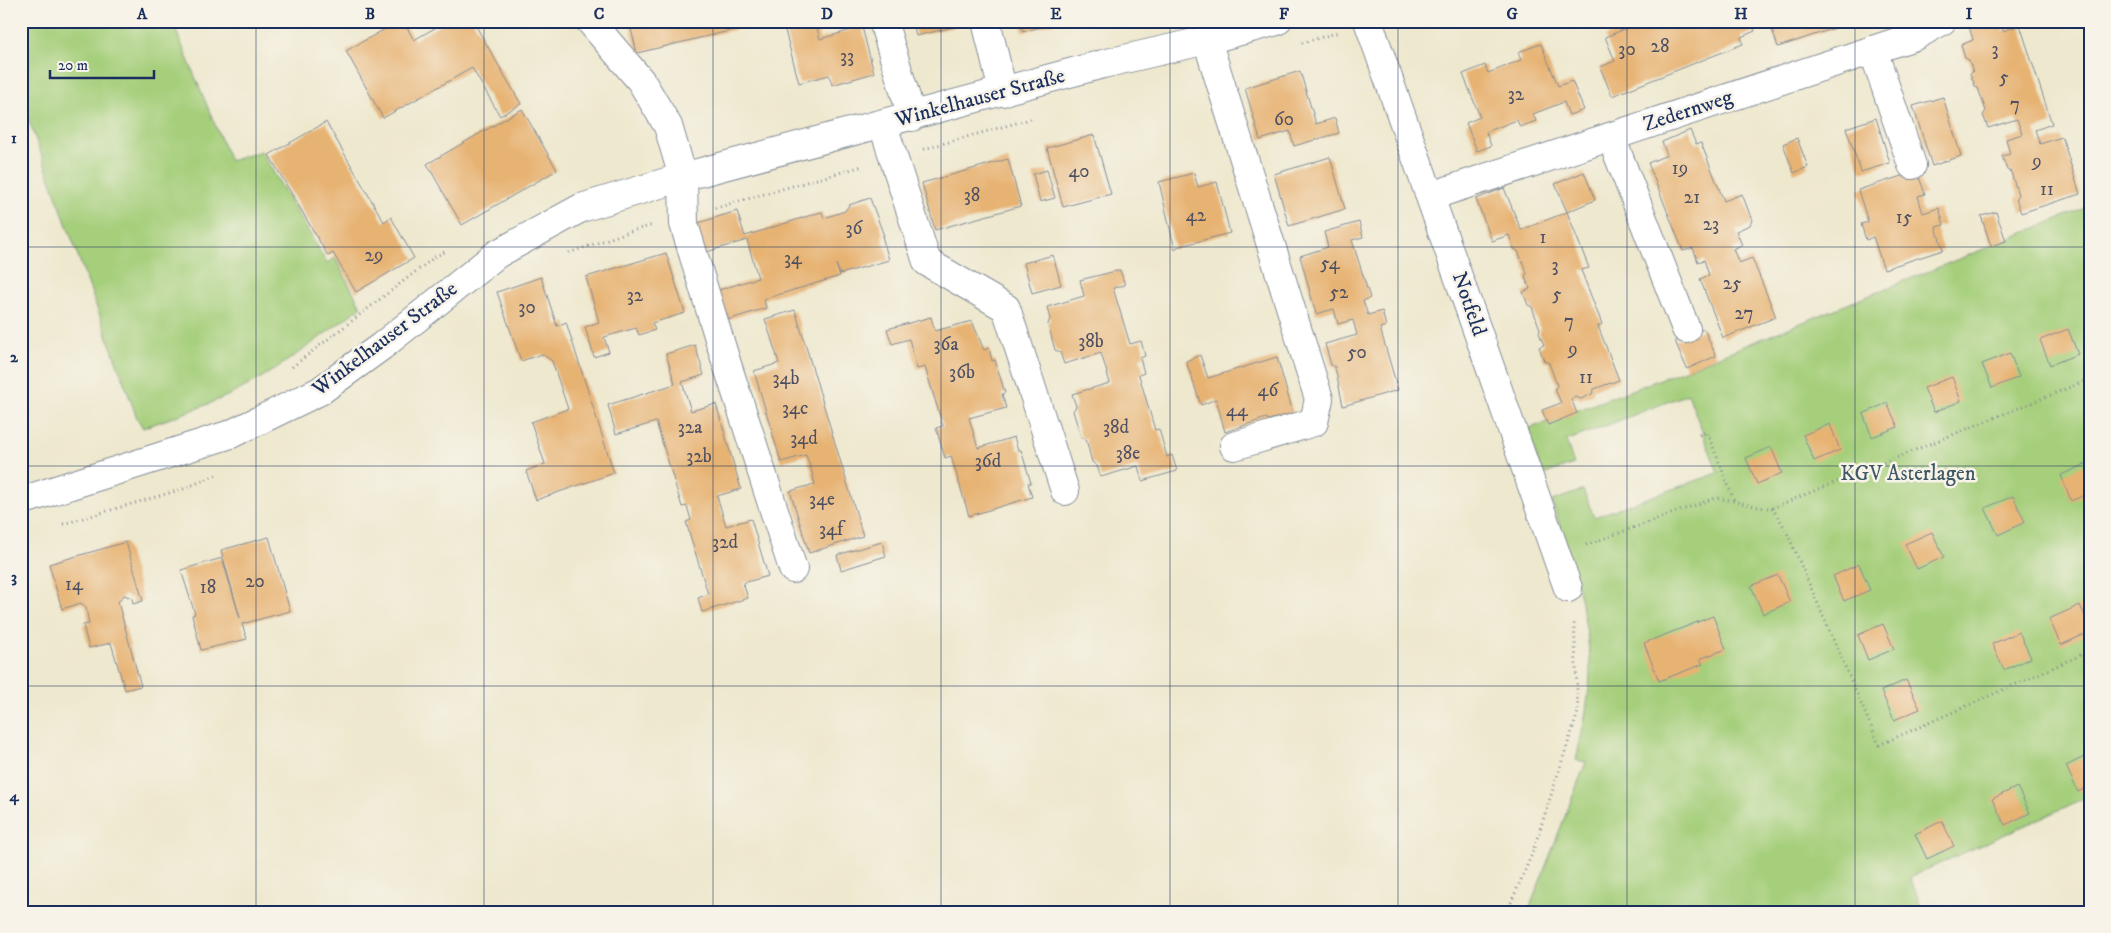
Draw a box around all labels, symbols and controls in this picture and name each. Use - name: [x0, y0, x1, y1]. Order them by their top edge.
- text: A: [136, 4, 148, 24]
- text: B: [365, 4, 375, 24]
- text: C: [594, 4, 604, 24]
- text: D: [821, 4, 833, 24]
- text: E: [1050, 4, 1062, 24]
- text: F: [1279, 4, 1289, 24]
- text: G: [1506, 4, 1518, 24]
- text: H: [1734, 4, 1748, 24]
- text: I: [1966, 4, 1973, 24]
- house number: 28: [1651, 35, 1669, 58]
- house number: 30: [1618, 38, 1636, 61]
- house number: 3: [1991, 38, 1999, 61]
- house number: 33: [840, 45, 854, 68]
- scale bar: [50, 48, 154, 80]
- text: 20 m: [58, 56, 88, 75]
- street label: Winkelhauser Straße: [891, 63, 1068, 133]
- house number: 5: [1999, 66, 2009, 89]
- house number: 32: [1508, 83, 1525, 106]
- street label: Zedernweg: [1640, 84, 1737, 138]
- house number: 7: [2010, 93, 2020, 116]
- house number: 60: [1274, 108, 1294, 131]
- text: 1: [11, 128, 17, 148]
- house number: 9: [2031, 150, 2042, 173]
- house number: 19: [1672, 157, 1688, 180]
- house number: 40: [1068, 160, 1090, 183]
- house number: 11: [2040, 178, 2054, 201]
- house number: 38: [964, 184, 980, 207]
- house number: 21: [1684, 186, 1700, 209]
- house number: 42: [1186, 204, 1207, 227]
- house number: 15: [1896, 206, 1913, 229]
- house number: 23: [1703, 213, 1719, 236]
- house number: 36: [846, 217, 864, 240]
- house number: 1: [1540, 226, 1547, 249]
- house number: 29: [365, 244, 383, 267]
- house number: 34: [784, 247, 803, 270]
- house number: 54: [1320, 252, 1341, 275]
- house number: 3: [1551, 254, 1559, 277]
- street label: Notfeld: [1446, 269, 1492, 340]
- house number: 25: [1723, 272, 1742, 295]
- street label: Winkelhauser Straße: [307, 276, 463, 403]
- house number: 52: [1330, 281, 1349, 304]
- house number: 5: [1552, 283, 1562, 306]
- house number: 32: [627, 284, 644, 307]
- house number: 30: [518, 296, 536, 319]
- house number: 27: [1735, 302, 1753, 325]
- house number: 7: [1564, 310, 1574, 333]
- house number: 38b: [1078, 330, 1104, 353]
- house number: 36a: [933, 333, 959, 356]
- house number: 9: [1567, 338, 1578, 361]
- house number: 50: [1347, 341, 1367, 364]
- text: 2: [10, 347, 19, 367]
- house number: 36b: [949, 361, 975, 384]
- house number: 11: [1579, 366, 1593, 389]
- house number: 34b: [773, 367, 800, 390]
- house number: 46: [1258, 379, 1280, 402]
- house number: 34c: [782, 397, 808, 420]
- house number: 44: [1226, 399, 1249, 422]
- house number: 32a: [678, 416, 702, 439]
- house number: 38d: [1103, 416, 1130, 439]
- house number: 34d: [790, 427, 818, 450]
- house number: 38e: [1116, 442, 1140, 465]
- house number: 32b: [686, 445, 712, 468]
- house number: 36d: [975, 450, 1002, 473]
- park label: KGV Asterlagen: [1840, 461, 1976, 487]
- house number: 34e: [809, 488, 835, 511]
- house number: 34f: [819, 518, 846, 541]
- house number: 32d: [712, 531, 738, 554]
- text: 3: [11, 567, 17, 587]
- house number: 20: [245, 570, 265, 593]
- house number: 14: [65, 573, 84, 596]
- house number: 18: [200, 576, 216, 599]
- text: 4: [8, 786, 19, 806]

